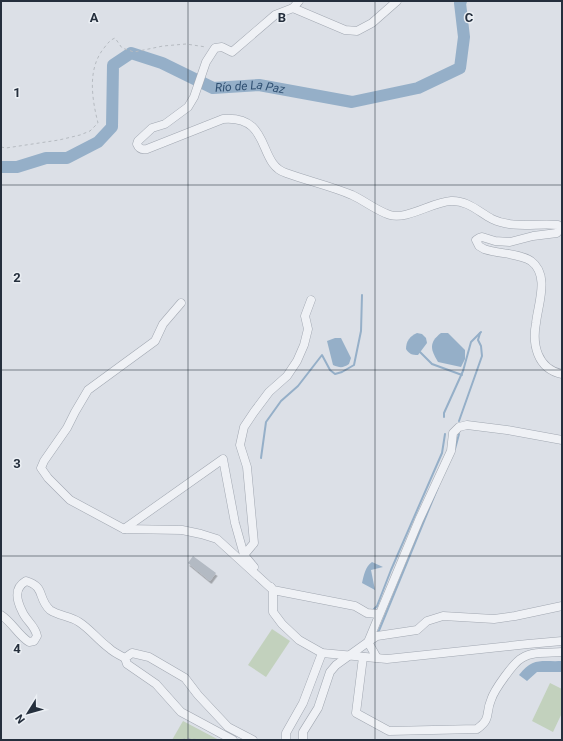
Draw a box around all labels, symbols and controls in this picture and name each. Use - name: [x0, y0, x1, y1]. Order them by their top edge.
- text: A: [90, 10, 99, 25]
- text: B: [278, 10, 286, 25]
- text: C: [465, 10, 474, 25]
- water label: Río de La Paz: [215, 78, 286, 97]
- text: 1: [13, 85, 21, 100]
- text: 2: [13, 270, 21, 285]
- text: 3: [13, 456, 21, 471]
- text: 4: [13, 641, 21, 656]
- north arrow: [8, 693, 48, 733]
- text: N: [13, 712, 28, 726]

